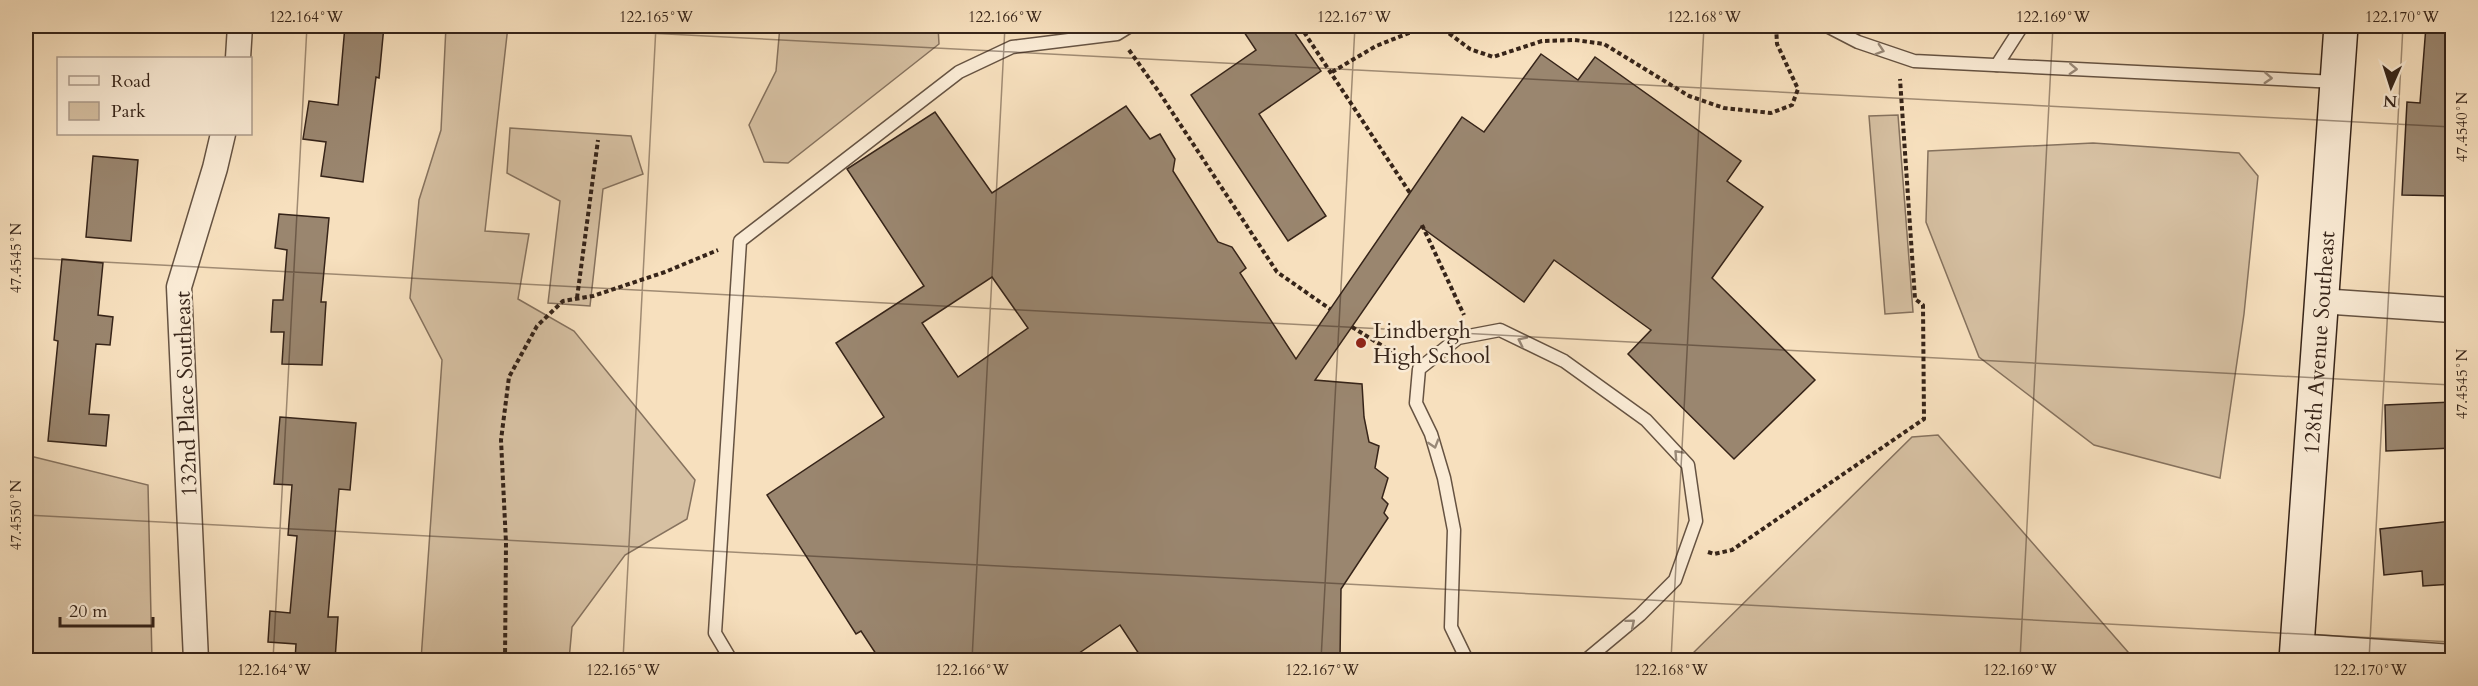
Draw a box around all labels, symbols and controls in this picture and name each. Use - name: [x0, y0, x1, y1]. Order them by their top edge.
- text: 122.164°W: [269, 7, 344, 27]
- text: 122.165°W: [619, 7, 694, 27]
- text: 122.166°W: [968, 7, 1043, 27]
- text: 122.167°W: [1317, 7, 1392, 27]
- text: 122.168°W: [1667, 7, 1742, 27]
- text: 122.169°W: [2016, 7, 2091, 27]
- text: 122.170°W: [2365, 7, 2440, 27]
- one-way arrow: [1874, 42, 1885, 55]
- legend: [57, 57, 252, 135]
- north arrow: [2361, 57, 2421, 117]
- one-way arrow: [2068, 62, 2077, 75]
- text: Road: [111, 69, 151, 94]
- one-way arrow: [2263, 72, 2272, 85]
- text: N: [2383, 90, 2398, 112]
- text: 47.4540°N: [2452, 92, 2472, 162]
- text: Park: [111, 99, 146, 124]
- text: 47.4545°N: [6, 223, 26, 293]
- street label: 128th Avenue Southeast: [2297, 230, 2342, 456]
- street label: 132nd Place Southeast: [167, 291, 205, 497]
- place label: Lindbergh High School: [1373, 316, 1491, 371]
- marker: Lindbergh High School: [1354, 336, 1368, 350]
- one-way arrow: [1517, 336, 1528, 348]
- text: 47.4545°N: [2452, 349, 2472, 419]
- one-way arrow: [1427, 438, 1439, 449]
- one-way arrow: [1674, 451, 1685, 461]
- text: 47.4550°N: [6, 480, 26, 550]
- scale bar: [60, 590, 153, 628]
- text: 20 m: [69, 599, 108, 624]
- one-way arrow: [1624, 619, 1635, 630]
- text: 122.164°W: [237, 660, 312, 680]
- text: 122.165°W: [586, 660, 661, 680]
- text: 122.166°W: [935, 660, 1010, 680]
- text: 122.167°W: [1285, 660, 1360, 680]
- text: 122.168°W: [1634, 660, 1709, 680]
- text: 122.169°W: [1983, 660, 2058, 680]
- text: 122.170°W: [2333, 660, 2408, 680]

